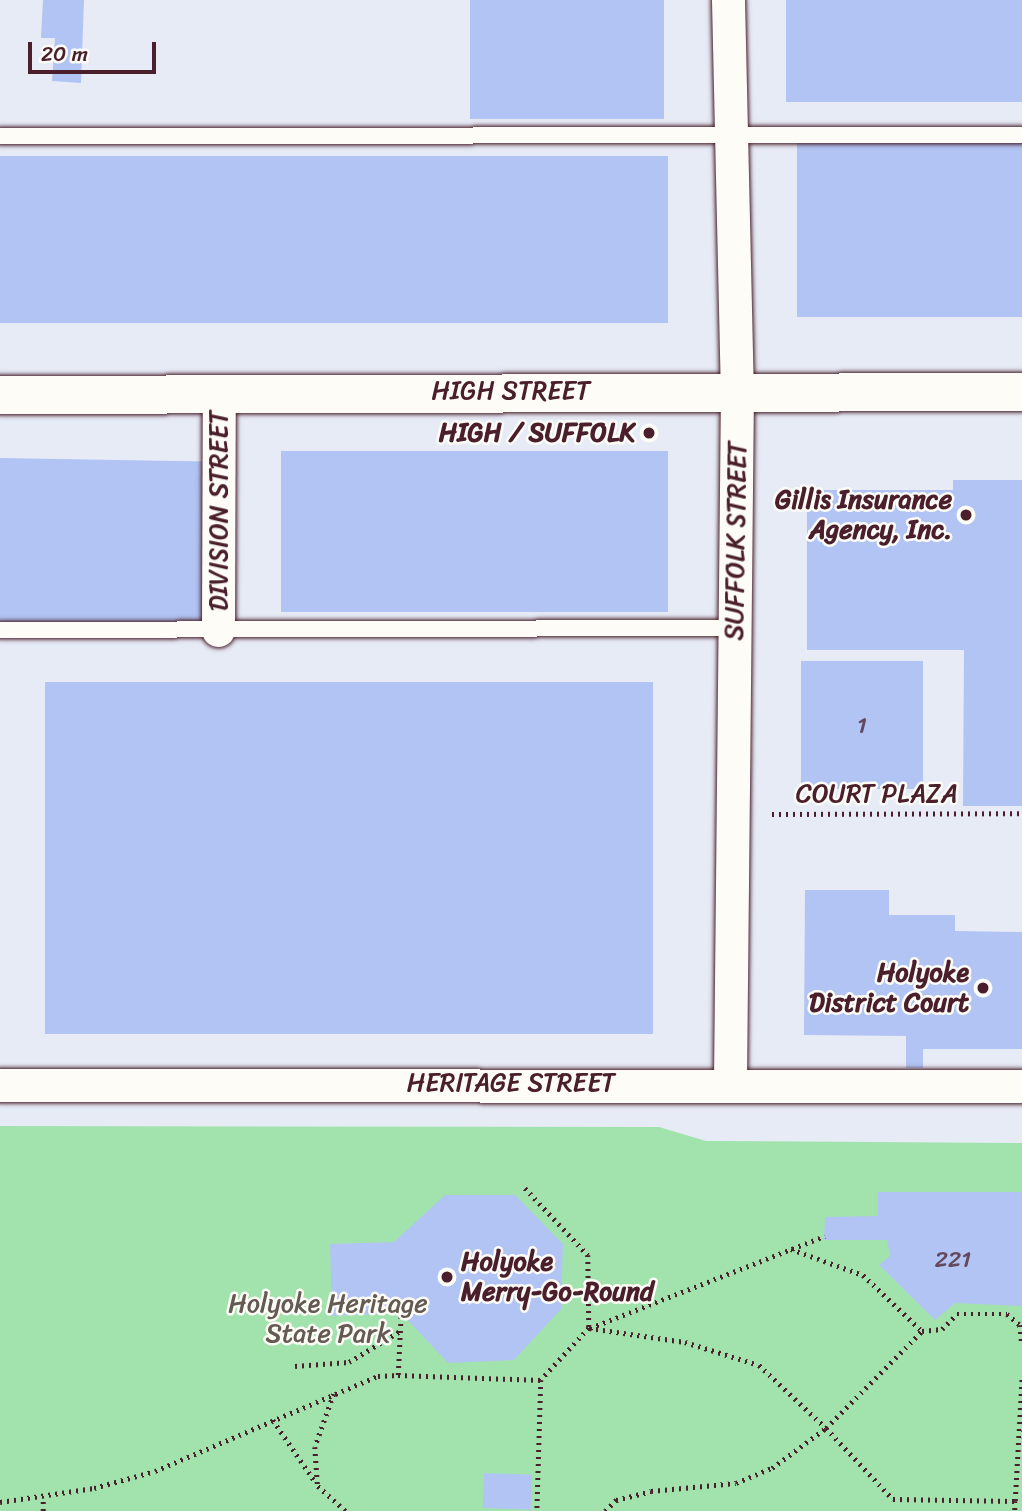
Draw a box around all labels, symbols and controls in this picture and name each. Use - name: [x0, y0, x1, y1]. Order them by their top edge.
- scale bar: [32, 28, 159, 72]
- text: 20 m: [41, 35, 88, 73]
- street label: HIGH STREET: [431, 375, 591, 407]
- street label: DIVISION STREET: [203, 410, 235, 612]
- place label: HIGH / SUFFOLK: [439, 417, 635, 449]
- marker: HIGH / SUFFOLK: [641, 425, 657, 441]
- street label: SUFFOLK STREET: [719, 440, 753, 642]
- place label: Gillis Insurance Agency, Inc.: [776, 484, 952, 546]
- marker: Gillis Insurance Agency, Inc.: [958, 507, 974, 523]
- house number: 1: [857, 712, 867, 740]
- street label: COURT PLAZA: [796, 778, 958, 810]
- place label: Holyoke District Court: [809, 957, 969, 1018]
- marker: Holyoke District Court: [975, 980, 991, 996]
- street label: HERITAGE STREET: [406, 1067, 616, 1099]
- place label: Holyoke Merry-Go-Round: [461, 1246, 654, 1308]
- house number: 221: [935, 1246, 971, 1274]
- marker: Holyoke Merry-Go-Round: [439, 1269, 455, 1285]
- park label: Holyoke Heritage State Park: [228, 1288, 428, 1350]

